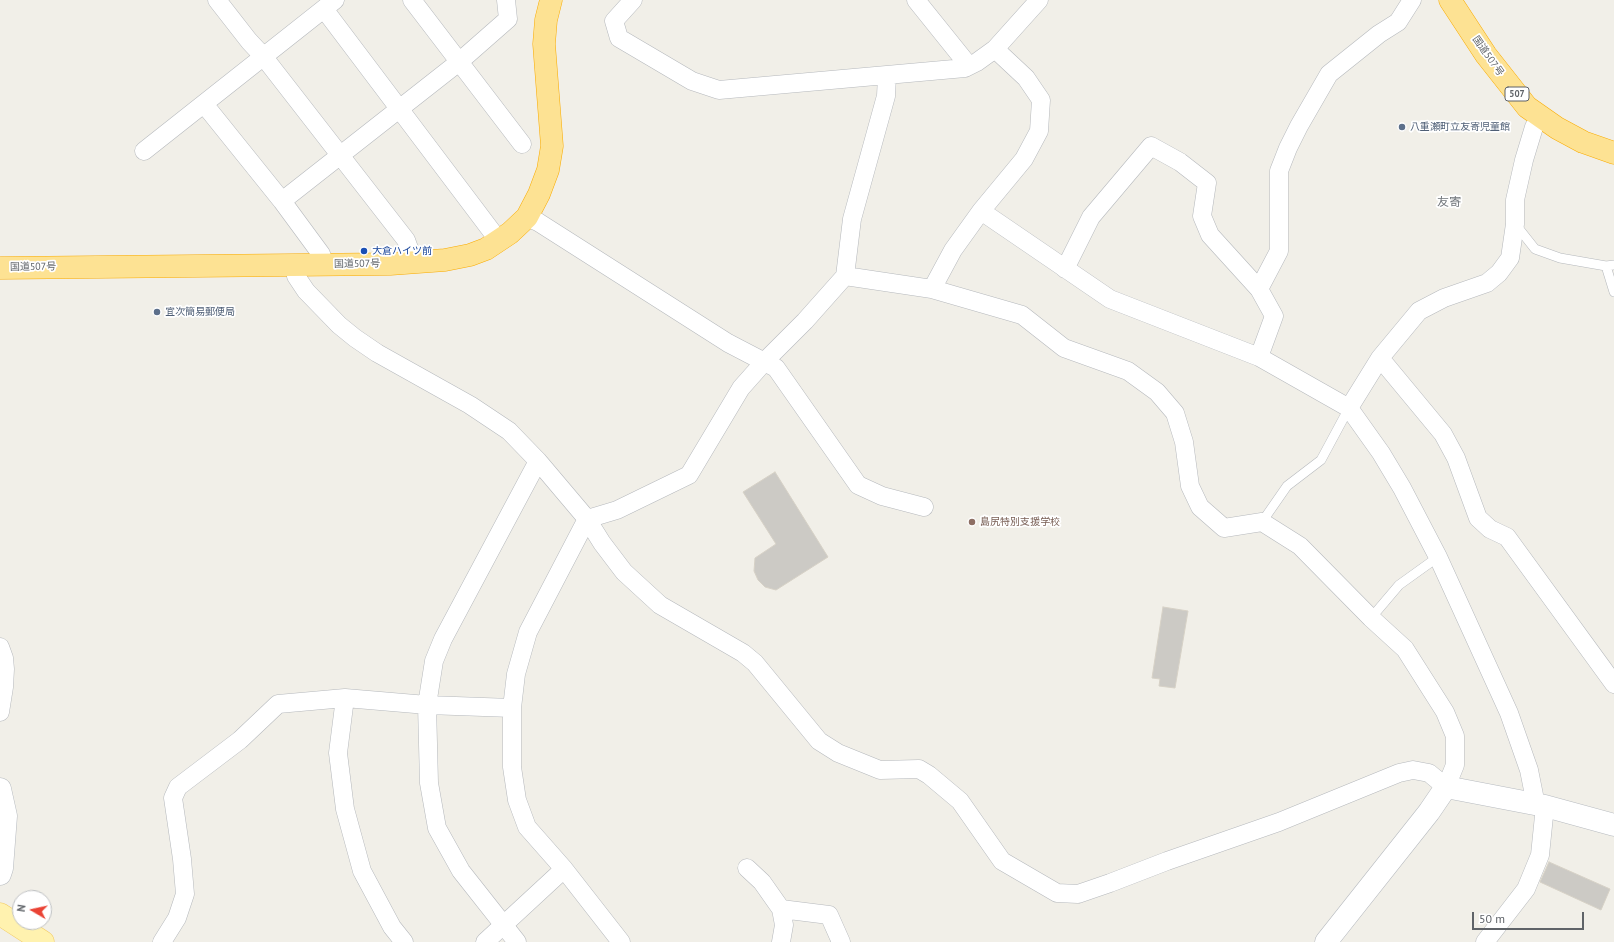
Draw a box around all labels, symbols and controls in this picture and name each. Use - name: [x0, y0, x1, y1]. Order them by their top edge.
- street label: 国道507号: [1470, 34, 1506, 78]
- road number: 507: [1505, 87, 1529, 101]
- place label: 八重瀬町立友寄児童館: [1410, 121, 1510, 133]
- marker: 八重瀬町立友寄児童館: [1397, 122, 1407, 132]
- district label: 友寄: [1437, 196, 1461, 210]
- place label: 大倉ハイツ前: [372, 245, 432, 257]
- marker: 大倉ハイツ前: [359, 246, 369, 256]
- street label: 国道507号: [334, 258, 380, 270]
- street label: 国道507号: [10, 261, 56, 273]
- place label: 宜次簡易郵便局: [165, 306, 235, 318]
- marker: 宜次簡易郵便局: [152, 307, 162, 317]
- place label: 島尻特別支援学校: [980, 516, 1060, 528]
- marker: 島尻特別支援学校: [967, 517, 977, 527]
- north arrow: [12, 890, 52, 930]
- text: N: [14, 904, 29, 913]
- scale bar: [1474, 904, 1586, 930]
- text: 50 m: [1479, 911, 1505, 926]

